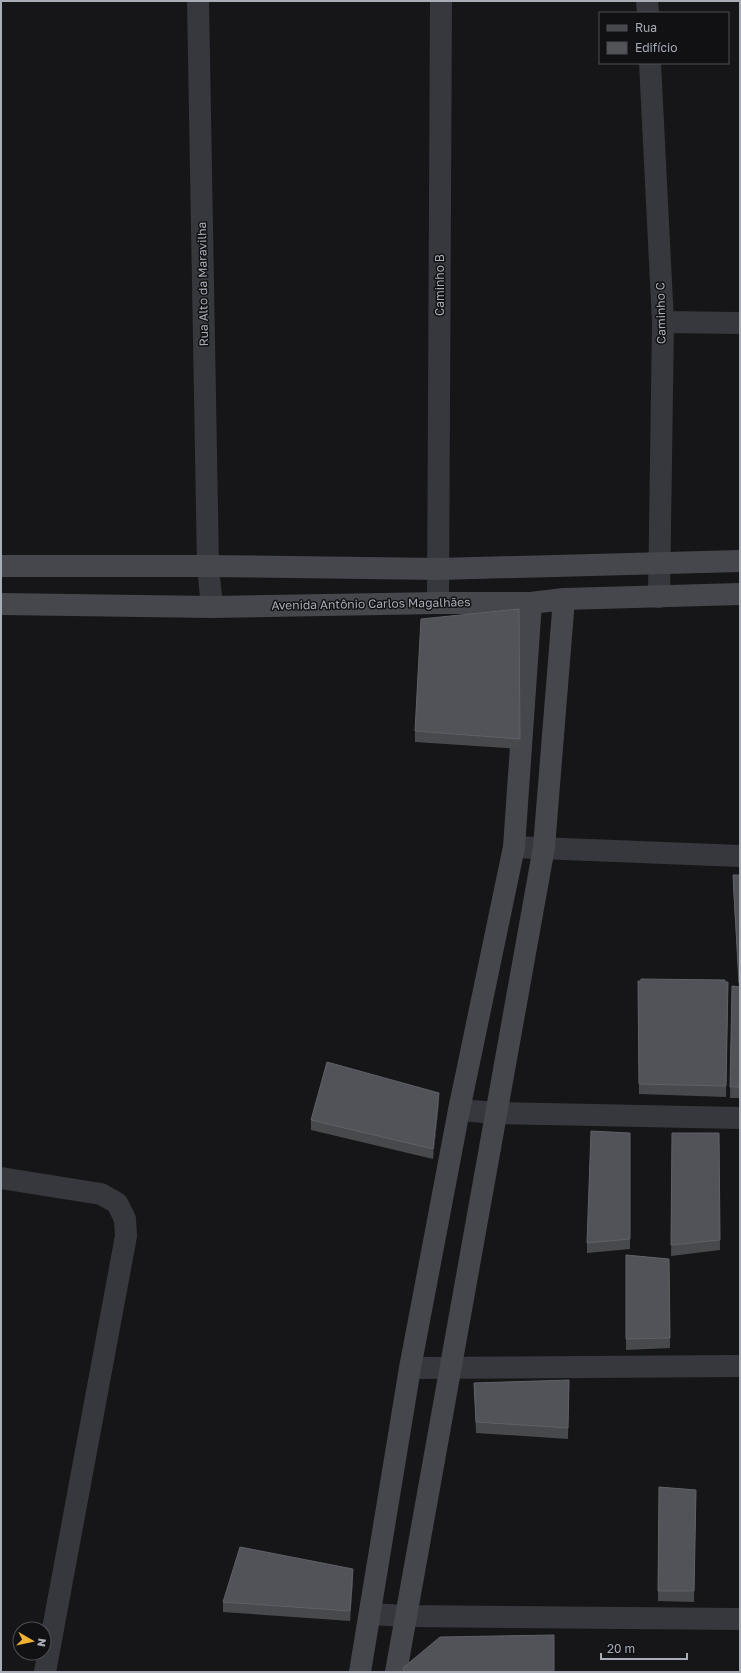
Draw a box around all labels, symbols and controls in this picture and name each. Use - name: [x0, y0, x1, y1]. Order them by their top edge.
- legend: [599, 12, 729, 64]
- text: Rua: [635, 20, 657, 35]
- text: Edifício: [635, 40, 677, 55]
- street label: Rua Alto da Maravilha: [194, 222, 211, 346]
- street label: Caminho B: [432, 254, 447, 316]
- street label: Caminho C: [652, 282, 669, 344]
- street label: Avenida Antônio Carlos Magalhães: [271, 594, 471, 613]
- north arrow: [12, 1621, 52, 1661]
- scale bar: [601, 1635, 687, 1661]
- text: N: [35, 1637, 49, 1648]
- text: 20 m: [607, 1641, 635, 1656]

